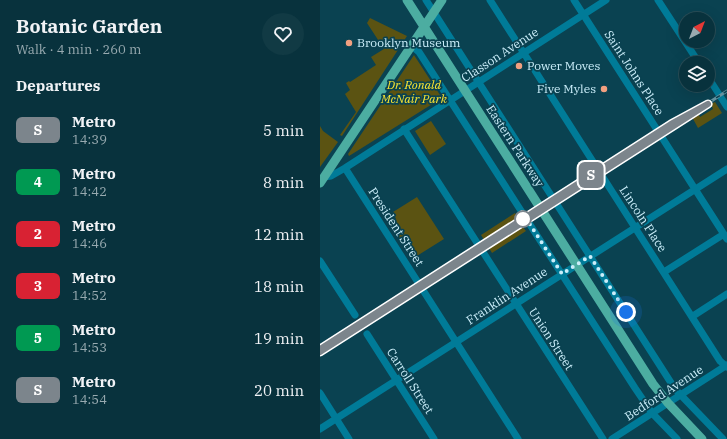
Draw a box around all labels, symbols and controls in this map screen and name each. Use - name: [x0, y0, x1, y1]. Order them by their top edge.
- north arrow: [679, 12, 715, 48]
- map controls: [679, 12, 715, 92]
- button: heart: [262, 13, 304, 55]
- text: Botanic Garden: [16, 14, 162, 38]
- street label: Classon Avenue: [458, 24, 541, 85]
- street label: Saint Johns Place: [601, 27, 667, 118]
- place label: Brooklyn Museum: [357, 35, 461, 50]
- marker: Brooklyn Museum: [344, 38, 354, 48]
- text: Walk · 4 min · 260 m: [16, 41, 141, 58]
- button: layers: [679, 56, 715, 92]
- place label: Power Moves: [527, 58, 601, 73]
- marker: Power Moves: [514, 61, 524, 71]
- text: Departures: [16, 76, 100, 95]
- park label: Dr. Ronald McNair Park: [380, 77, 448, 106]
- place label: Five Myles: [537, 81, 596, 96]
- marker: Five Myles: [599, 84, 609, 94]
- street label: Eastern Parkway: [483, 102, 548, 190]
- text: Metro: [72, 112, 116, 131]
- text: S: [34, 121, 42, 139]
- text: 5 min: [263, 121, 304, 140]
- text: 14:39: [72, 131, 107, 148]
- line badge: S: [578, 162, 604, 188]
- text: Metro: [72, 164, 116, 183]
- text: S: [587, 166, 595, 184]
- text: 4: [34, 173, 42, 191]
- text: 8 min: [263, 173, 304, 192]
- text: 14:42: [72, 183, 107, 200]
- street label: Lincoln Place: [617, 183, 670, 255]
- street label: President Street: [365, 185, 427, 269]
- unlabelled marker: [514, 210, 532, 228]
- text: Metro: [72, 216, 116, 235]
- text: 2: [34, 225, 42, 243]
- text: 12 min: [254, 225, 304, 244]
- text: 14:46: [72, 235, 107, 252]
- street label: Franklin Avenue: [463, 264, 550, 327]
- text: Metro: [72, 268, 116, 287]
- text: 3: [34, 277, 42, 295]
- text: 18 min: [254, 277, 304, 296]
- text: 14:52: [72, 287, 107, 304]
- your location: [616, 302, 636, 322]
- street label: Union Street: [526, 305, 577, 373]
- text: Metro: [72, 320, 116, 339]
- text: 5: [34, 329, 42, 347]
- text: 19 min: [254, 329, 304, 348]
- text: 14:53: [72, 339, 107, 356]
- street label: Carroll Street: [384, 345, 437, 416]
- street label: Bedford Avenue: [622, 362, 706, 423]
- text: Metro: [72, 372, 116, 391]
- text: S: [34, 381, 42, 399]
- text: 20 min: [254, 381, 304, 400]
- text: 14:54: [72, 391, 107, 408]

